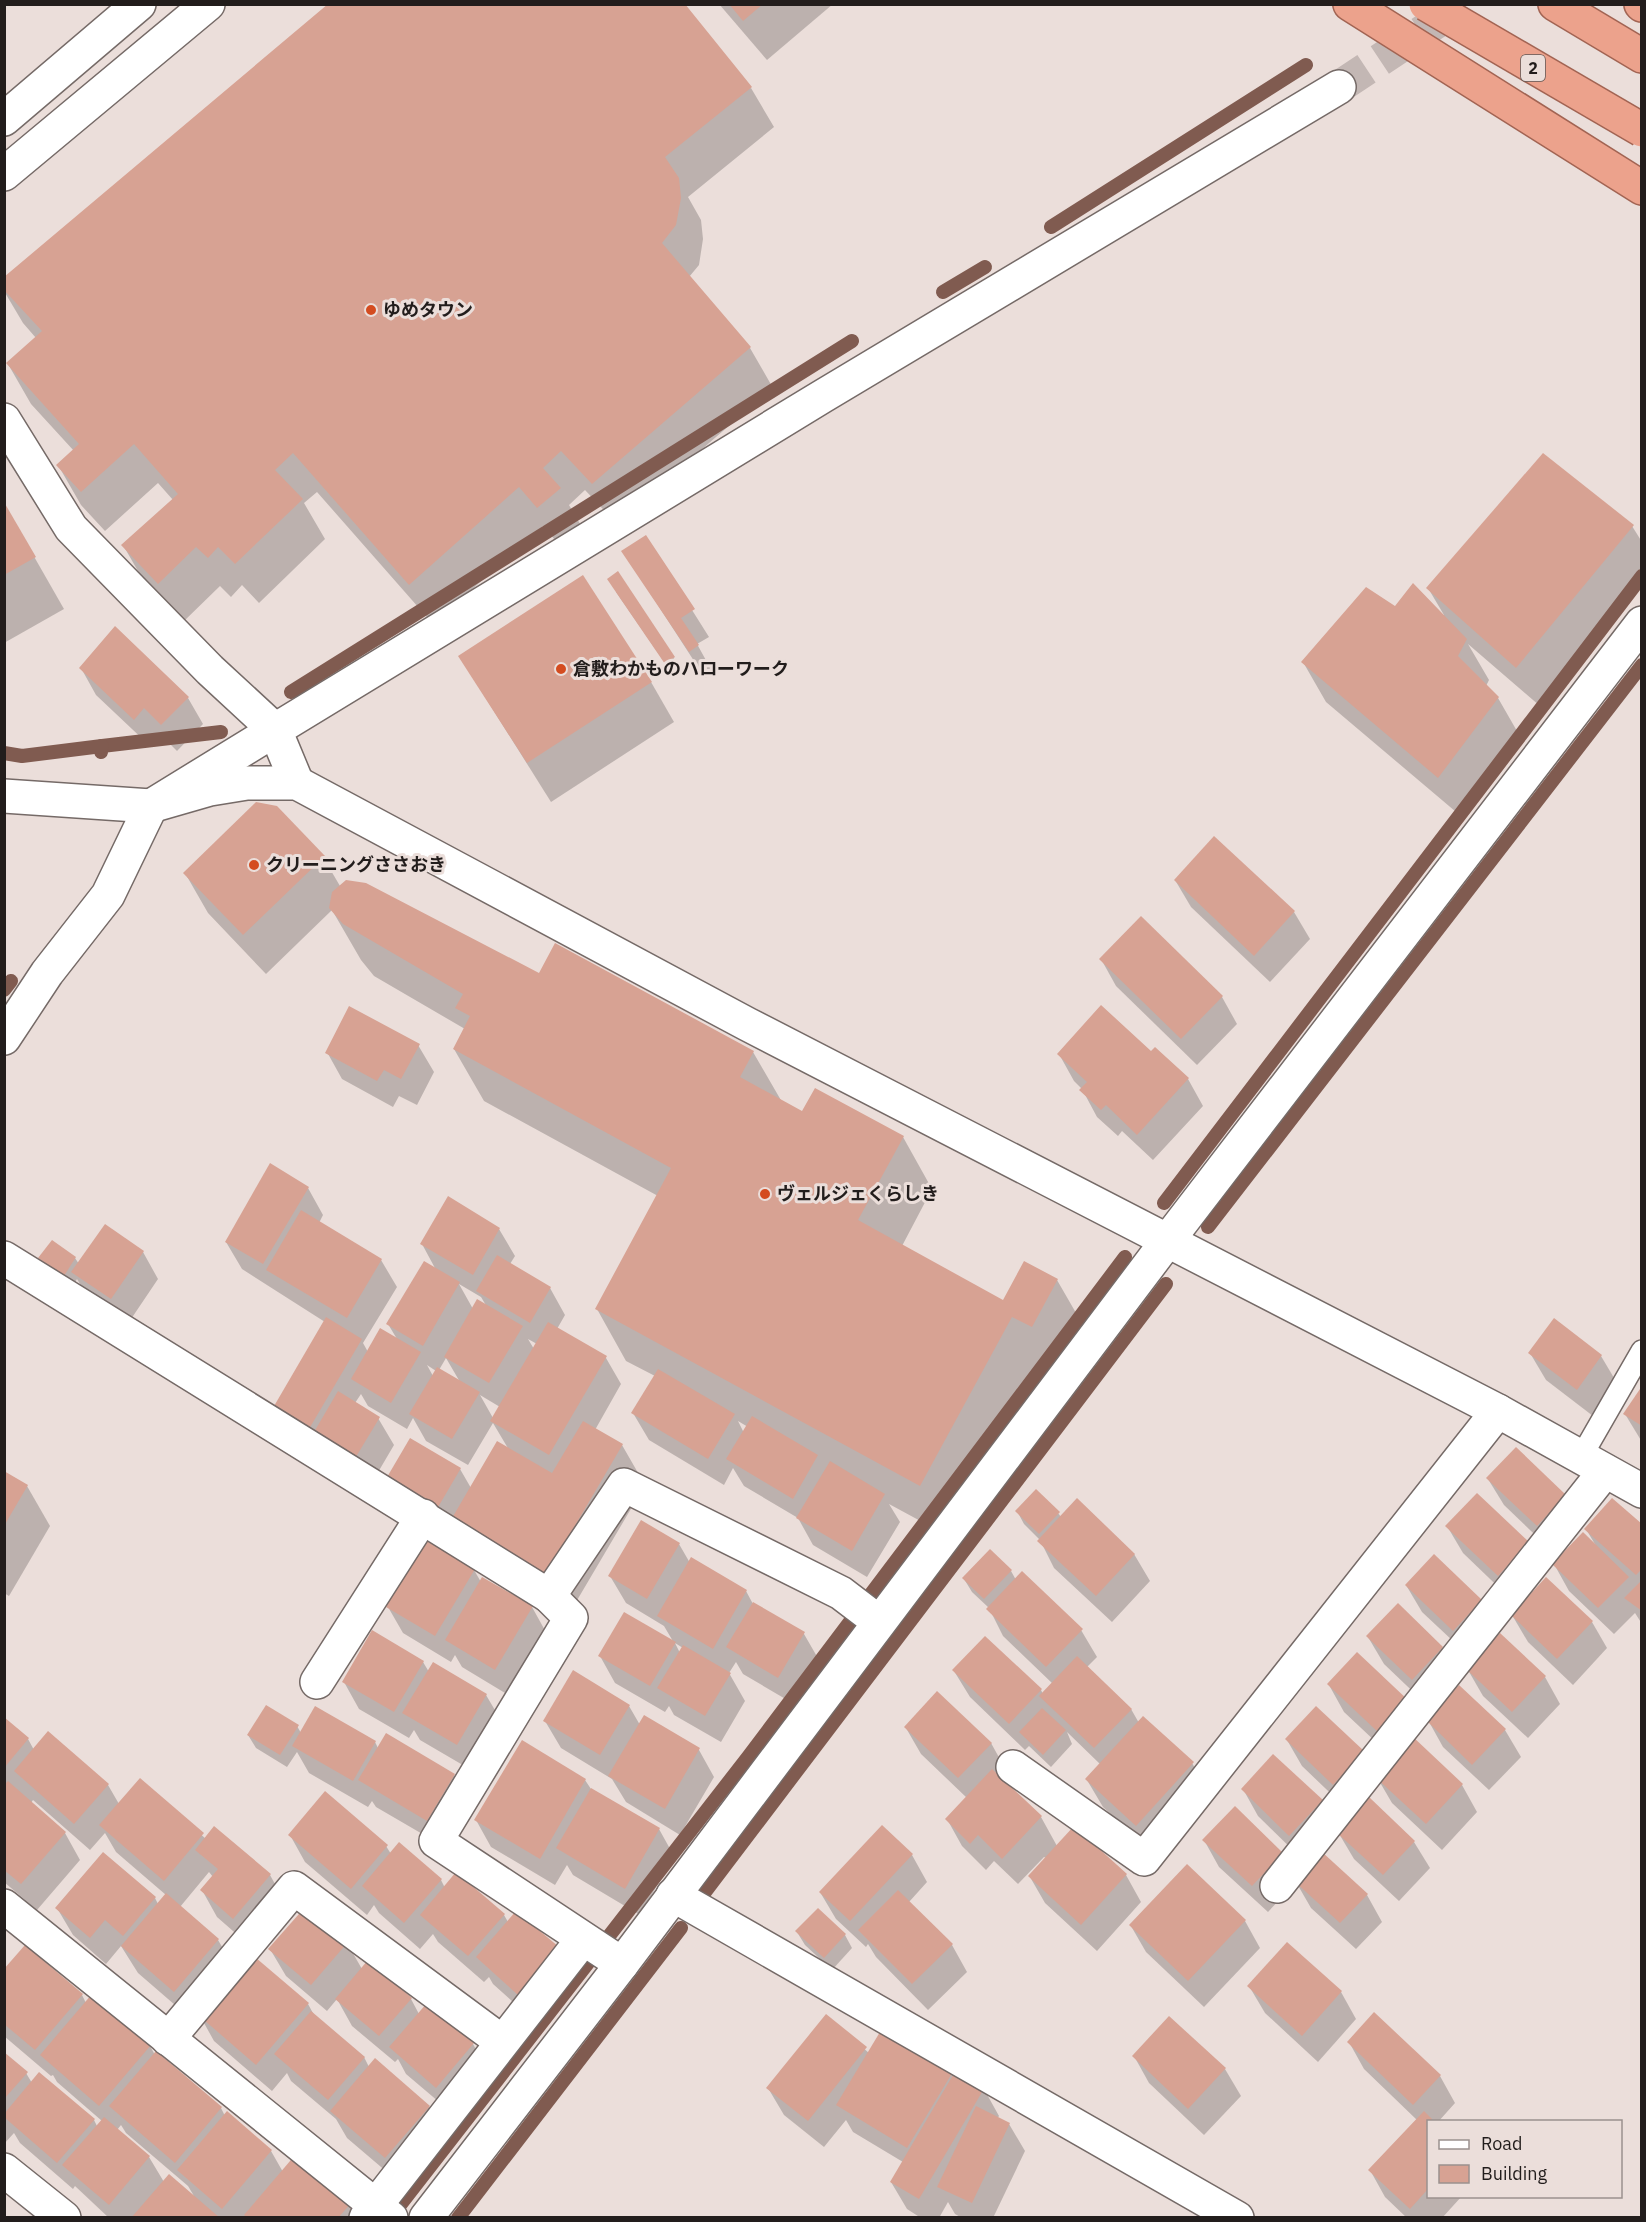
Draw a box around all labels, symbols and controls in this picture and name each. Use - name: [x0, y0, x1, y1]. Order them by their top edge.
- road number: 2: [1521, 55, 1545, 81]
- place label: ゆめタウン: [383, 298, 473, 321]
- marker: ゆめタウン: [364, 303, 378, 317]
- place label: 倉敷わかものハローワーク: [573, 657, 789, 680]
- marker: 倉敷わかものハローワーク: [554, 662, 568, 676]
- place label: クリーニングささおき: [266, 853, 446, 876]
- marker: クリーニングささおき: [247, 858, 261, 872]
- place label: ヴェルジェくらしき: [777, 1182, 939, 1205]
- marker: ヴェルジェくらしき: [758, 1187, 772, 1201]
- legend: [1427, 2120, 1622, 2198]
- text: Road: [1481, 2132, 1522, 2155]
- text: Building: [1481, 2162, 1548, 2185]

